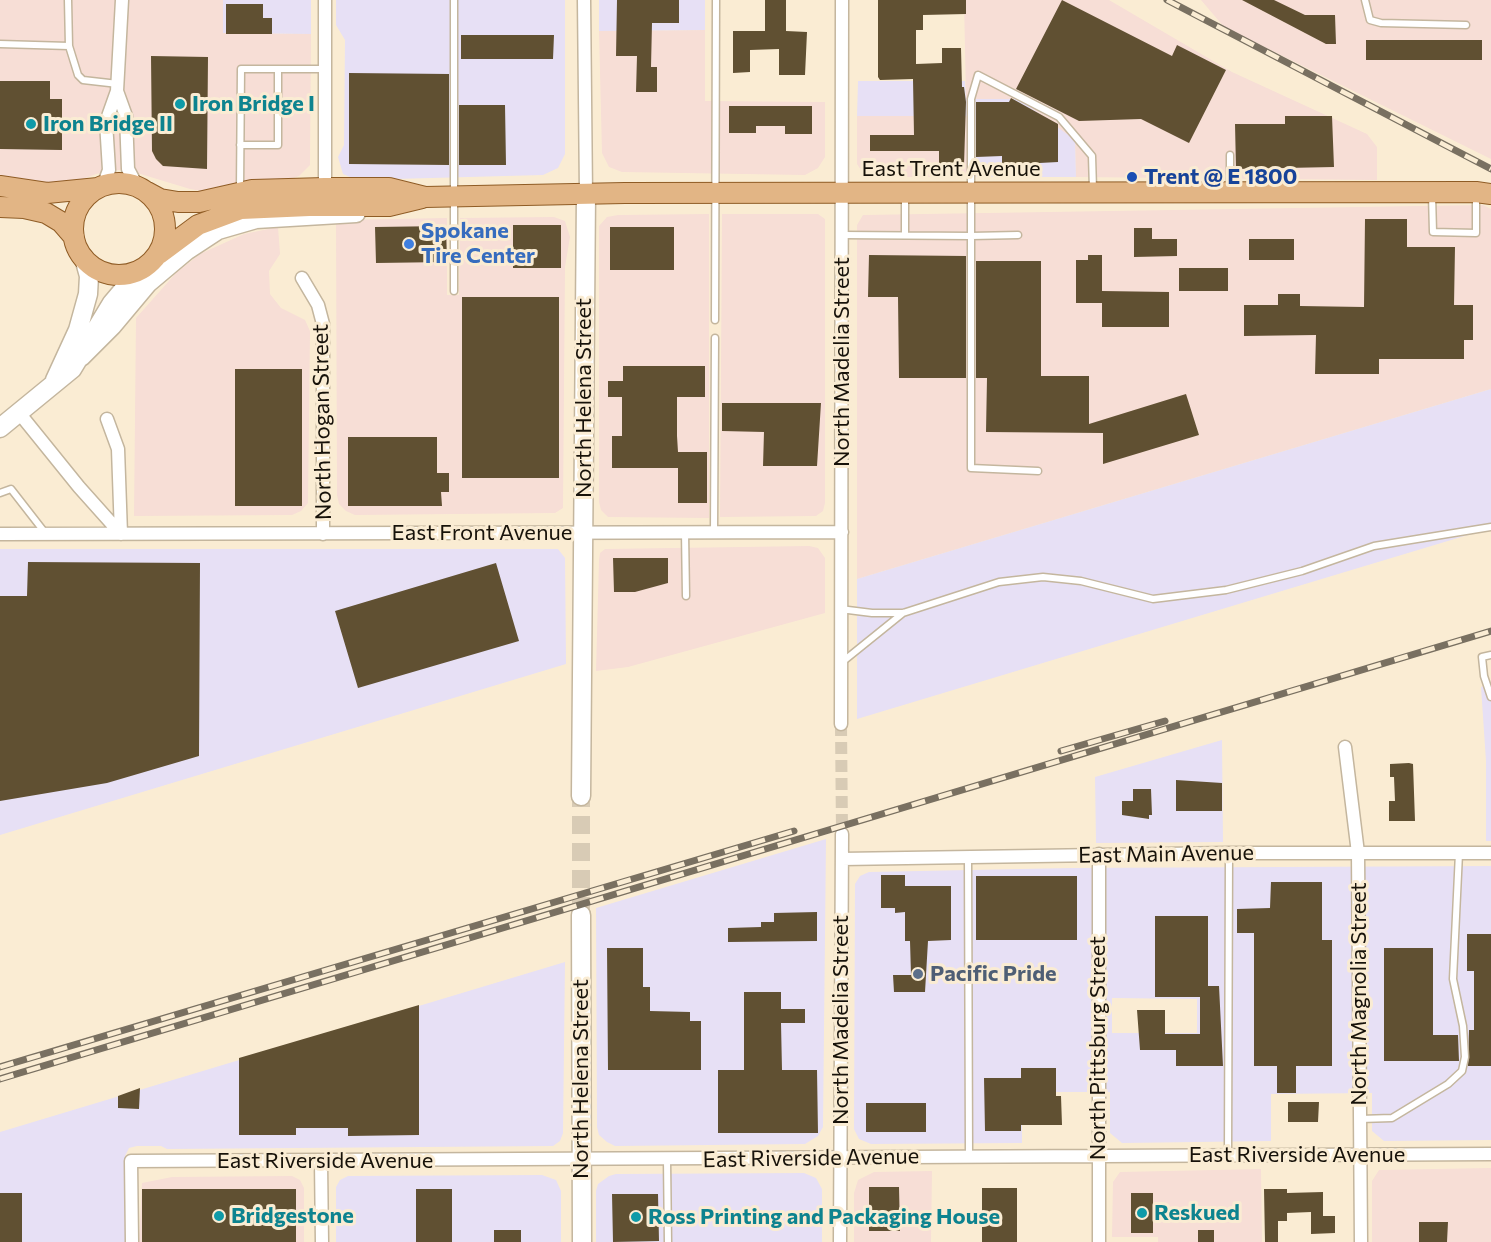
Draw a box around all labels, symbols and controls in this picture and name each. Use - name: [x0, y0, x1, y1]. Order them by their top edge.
- place label: Iron Bridge I: [192, 91, 315, 117]
- marker: Iron Bridge I: [173, 97, 187, 111]
- place label: Iron Bridge II: [43, 111, 173, 137]
- marker: Iron Bridge II: [24, 117, 38, 131]
- street label: East Trent Avenue: [861, 156, 1041, 182]
- place label: Trent @ E 1800: [1144, 164, 1297, 190]
- marker: Trent @ E 1800: [1125, 170, 1139, 184]
- place label: Spokane Tire Center: [421, 218, 535, 270]
- marker: Spokane Tire Center: [402, 237, 416, 251]
- street label: North Madelia Street: [829, 257, 855, 467]
- street label: North Helena Street: [571, 298, 597, 498]
- street label: North Hogan Street: [307, 324, 337, 520]
- street label: East Front Avenue: [392, 520, 572, 546]
- street label: East Main Avenue: [1078, 839, 1254, 869]
- street label: North Magnolia Street: [1346, 882, 1372, 1106]
- street label: North Madelia Street: [828, 915, 854, 1125]
- street label: North Pittsburg Street: [1085, 936, 1111, 1160]
- place label: Pacific Pride: [930, 961, 1057, 987]
- marker: Pacific Pride: [911, 967, 925, 981]
- street label: North Helena Street: [568, 979, 594, 1179]
- street label: East Riverside Avenue: [1189, 1142, 1405, 1168]
- street label: East Riverside Avenue: [702, 1143, 920, 1173]
- street label: East Riverside Avenue: [217, 1148, 433, 1174]
- place label: Reskued: [1154, 1200, 1240, 1226]
- place label: Bridgestone: [231, 1203, 354, 1229]
- place label: Ross Printing and Packaging House: [648, 1204, 1000, 1230]
- marker: Reskued: [1135, 1206, 1149, 1220]
- marker: Bridgestone: [212, 1209, 226, 1223]
- marker: Ross Printing and Packaging House: [629, 1210, 643, 1224]

